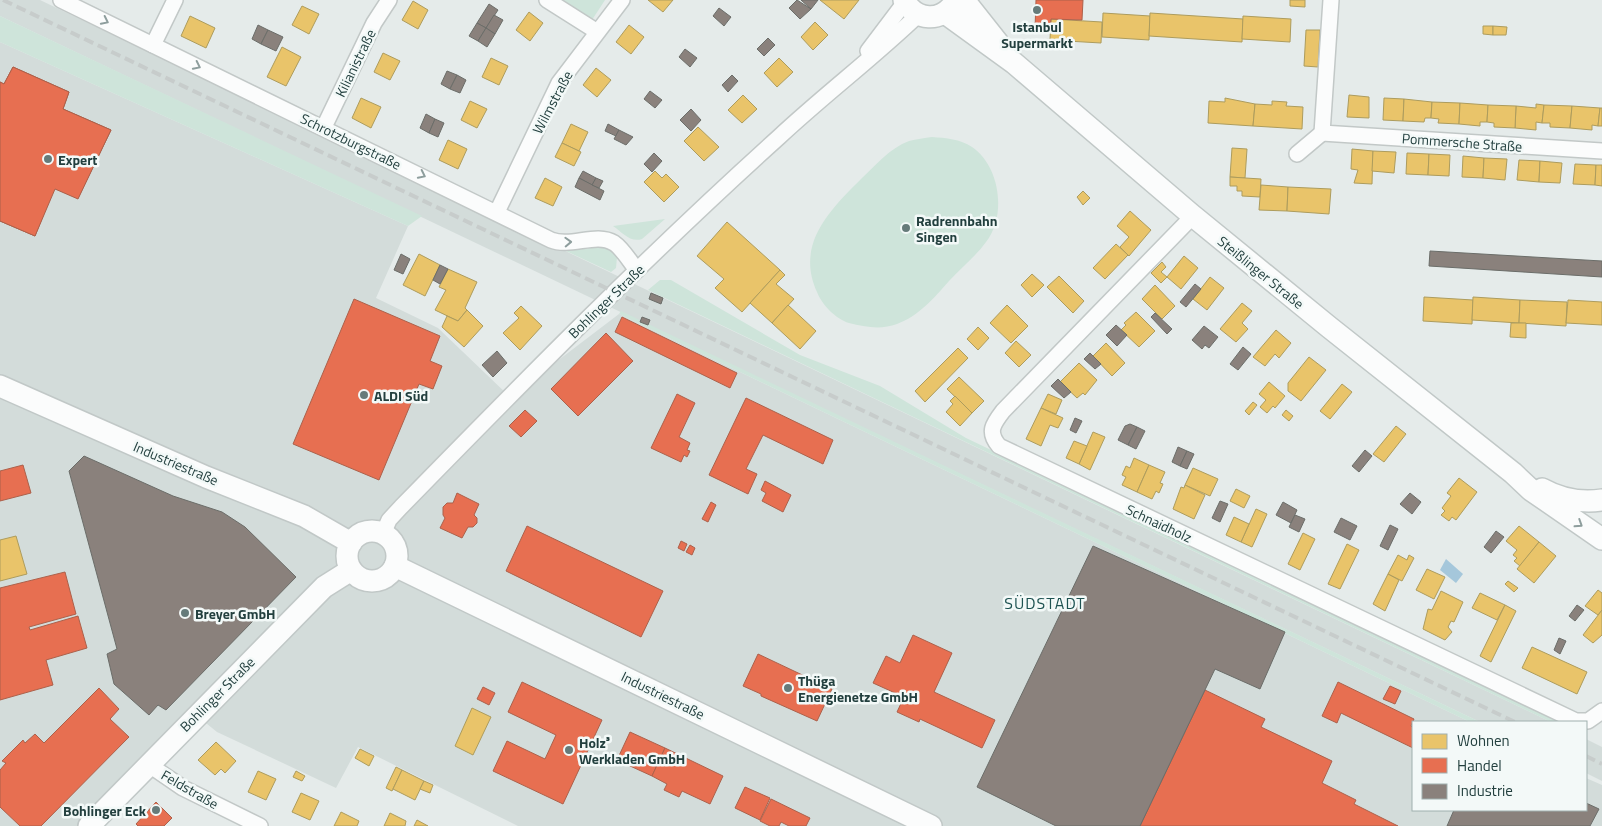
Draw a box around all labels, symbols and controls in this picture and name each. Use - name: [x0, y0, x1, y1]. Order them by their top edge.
- marker: Istanbul Supermarkt: [1031, 4, 1043, 16]
- one-way arrow: [99, 15, 108, 25]
- place label: Istanbul Supermarkt: [1001, 16, 1073, 53]
- street label: Kilianistraße: [329, 25, 381, 101]
- one-way arrow: [192, 60, 201, 70]
- street label: Wilmstraße: [527, 67, 577, 137]
- street label: Schrotzburgstraße: [297, 108, 405, 174]
- street label: Pommersche Straße: [1401, 127, 1523, 157]
- place label: Expert: [58, 149, 97, 170]
- marker: Expert: [42, 153, 54, 165]
- one-way arrow: [416, 169, 425, 179]
- place label: Radrennbahn Singen: [916, 210, 998, 247]
- marker: Radrennbahn Singen: [900, 222, 912, 234]
- street label: Steißlinger Straße: [1213, 231, 1309, 313]
- one-way arrow: [565, 237, 573, 247]
- street label: Bohlinger Straße: [563, 259, 649, 343]
- place label: ALDI Süd: [374, 385, 428, 406]
- marker: ALDI Süd: [358, 389, 370, 401]
- street label: Industriestraße: [130, 436, 222, 490]
- street label: Schnaidholz: [1123, 499, 1195, 547]
- one-way arrow: [1574, 518, 1583, 527]
- district label: SÜDSTADT: [1004, 591, 1086, 615]
- place label: Breyer GmbH: [195, 603, 275, 624]
- marker: Breyer GmbH: [179, 607, 191, 619]
- street label: Bohlinger Straße: [175, 652, 259, 736]
- street label: Industriestraße: [618, 666, 708, 724]
- place label: Thüga Energienetze GmbH: [798, 670, 918, 707]
- marker: Thüga Energienetze GmbH: [782, 682, 794, 694]
- legend: [1412, 721, 1587, 811]
- text: Wohnen: [1457, 729, 1510, 752]
- place label: Holz³ Werkladen GmbH: [579, 732, 685, 769]
- marker: Holz³ Werkladen GmbH: [563, 744, 575, 756]
- text: Handel: [1457, 754, 1502, 777]
- street label: Feldstraße: [157, 764, 223, 814]
- text: Industrie: [1457, 779, 1513, 802]
- place label: Bohlinger Eck: [63, 800, 147, 821]
- marker: Bohlinger Eck: [150, 804, 162, 816]

